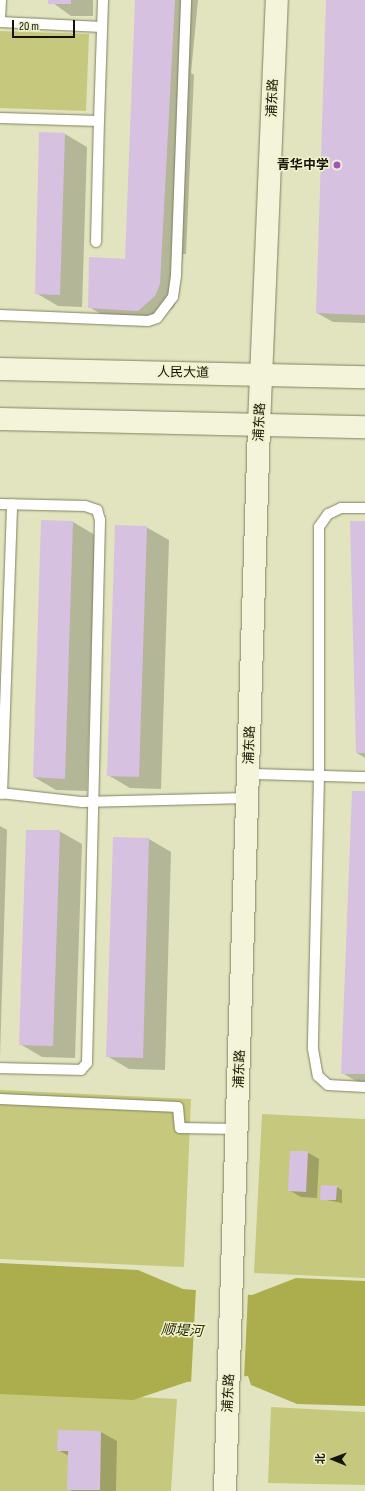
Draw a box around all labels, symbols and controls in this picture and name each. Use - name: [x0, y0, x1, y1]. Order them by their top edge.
- scale bar: [14, 12, 77, 38]
- text: 20 m: [19, 19, 39, 34]
- street label: 浦东路: [265, 78, 281, 118]
- place label: 青华中学: [277, 157, 329, 173]
- marker: 青华中学: [332, 160, 342, 170]
- street label: 人民大道: [157, 365, 209, 381]
- street label: 浦东路: [251, 402, 269, 442]
- street label: 浦东路: [242, 725, 258, 765]
- street label: 浦东路: [232, 1049, 248, 1089]
- water label: 顺堤河: [161, 1322, 203, 1340]
- street label: 浦东路: [220, 1373, 238, 1413]
- north arrow: [313, 1439, 353, 1479]
- text: 北: [314, 1453, 327, 1464]

